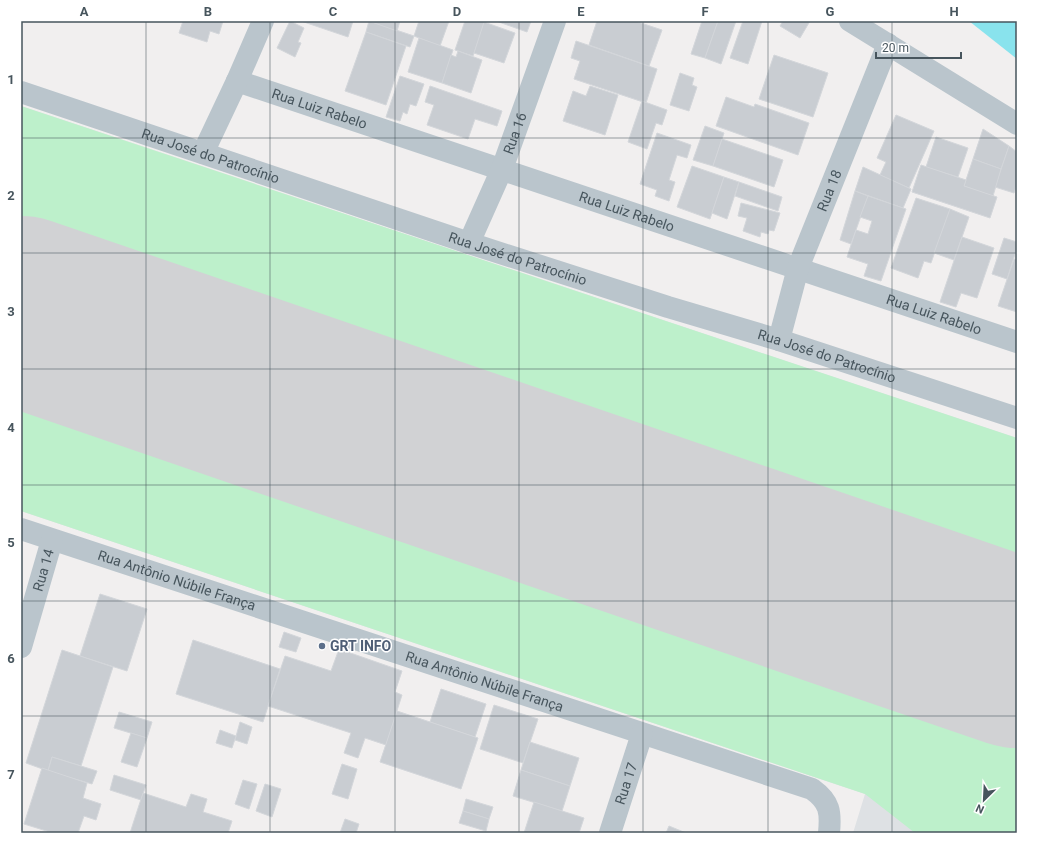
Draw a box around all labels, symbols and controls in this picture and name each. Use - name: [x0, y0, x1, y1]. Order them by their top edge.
- text: A: [80, 4, 89, 19]
- text: B: [204, 4, 212, 19]
- text: C: [329, 4, 338, 19]
- text: D: [453, 4, 461, 19]
- text: E: [577, 4, 585, 19]
- text: F: [701, 4, 709, 19]
- text: G: [826, 4, 835, 19]
- text: H: [949, 4, 959, 19]
- scale bar: [876, 34, 961, 60]
- text: 20 m: [882, 41, 909, 55]
- text: 1: [7, 72, 15, 87]
- street label: Rua Luiz Rabelo: [270, 85, 369, 132]
- street label: Rua 16: [500, 110, 530, 156]
- street label: Rua José do Patrocínio: [140, 125, 281, 186]
- street label: Rua 18: [814, 167, 845, 214]
- text: 2: [7, 188, 15, 203]
- street label: Rua Luiz Rabelo: [577, 188, 676, 235]
- street label: Rua José do Patrocínio: [447, 229, 589, 288]
- street label: Rua Luiz Rabelo: [884, 291, 984, 338]
- text: 3: [7, 304, 15, 319]
- street label: Rua José do Patrocínio: [756, 326, 898, 386]
- text: 4: [7, 420, 15, 435]
- text: 5: [7, 535, 15, 550]
- street label: Rua 14: [30, 547, 57, 593]
- street label: Rua Antônio Núbile França: [96, 547, 258, 614]
- place label: GRT INFO: [330, 638, 392, 654]
- marker: GRT INFO: [317, 641, 327, 651]
- street label: Rua Antônio Núbile França: [404, 648, 566, 715]
- text: 6: [7, 651, 15, 666]
- street label: Rua 17: [612, 760, 640, 807]
- text: 7: [7, 767, 15, 782]
- north arrow: [964, 780, 1004, 820]
- text: N: [974, 801, 986, 816]

